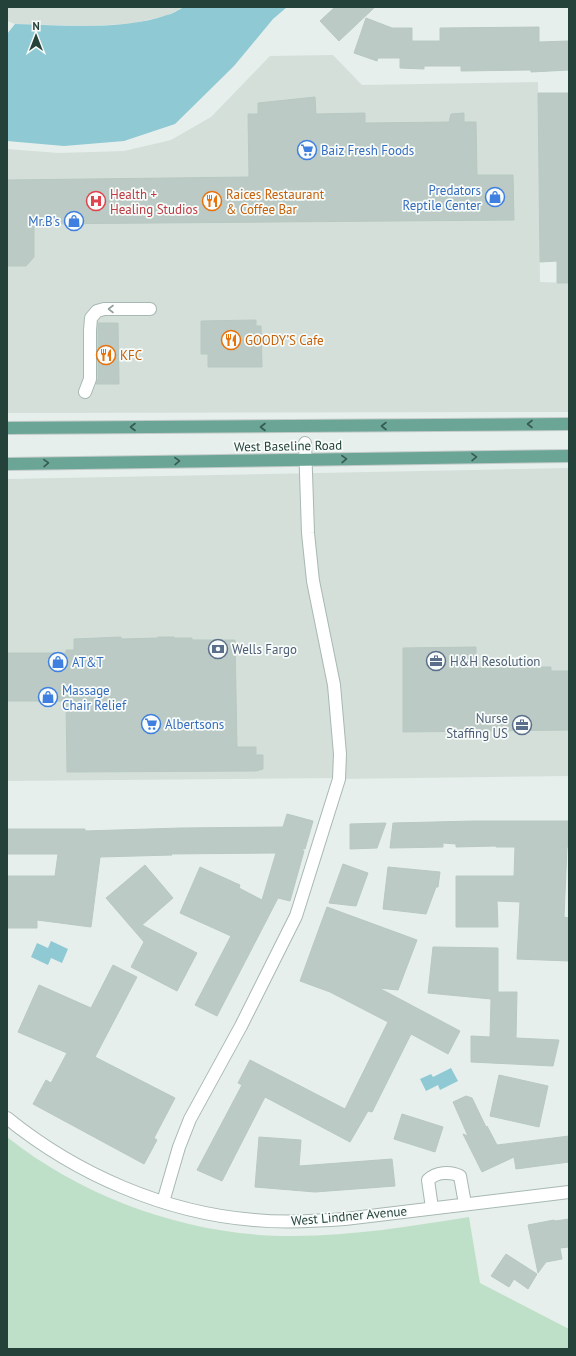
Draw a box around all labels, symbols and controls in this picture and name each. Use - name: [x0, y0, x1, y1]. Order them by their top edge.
- north arrow: [16, 16, 56, 56]
- text: N: [32, 19, 40, 33]
- supermarket icon: Baiz Fresh Foods: [296, 139, 318, 161]
- place label: Baiz Fresh Foods: [321, 142, 414, 159]
- place label: Predators Reptile Center: [403, 182, 482, 214]
- place label: Health + Healing Studios: [110, 186, 198, 218]
- place label: Raices Restaurant & Coffee Bar: [226, 186, 325, 218]
- shop icon: Predators Reptile Center: [484, 186, 506, 208]
- hospital icon: Health + Healing Studios: [85, 190, 107, 212]
- restaurant icon: Raices Restaurant & Coffee Bar: [201, 190, 223, 212]
- shop icon: Mr.B's: [63, 210, 85, 232]
- place label: Mr.B's: [28, 213, 60, 230]
- one-way arrow: [108, 305, 114, 313]
- restaurant icon: GOODY’S Cafe: [220, 329, 242, 351]
- place label: GOODY’S Cafe: [245, 332, 324, 349]
- restaurant icon: KFC: [95, 344, 117, 366]
- place label: KFC: [120, 347, 142, 364]
- one-way arrow: [527, 420, 533, 428]
- one-way arrow: [260, 422, 266, 431]
- one-way arrow: [381, 422, 387, 430]
- one-way arrow: [130, 423, 136, 431]
- street label: West Baseline Road: [234, 437, 342, 455]
- one-way arrow: [471, 453, 477, 461]
- one-way arrow: [341, 455, 347, 463]
- one-way arrow: [174, 457, 180, 465]
- one-way arrow: [43, 459, 49, 468]
- bank icon: Wells Fargo: [207, 638, 229, 660]
- place label: Wells Fargo: [232, 641, 297, 658]
- office icon: H&H Resolution: [425, 650, 447, 672]
- shop icon: AT&T: [47, 651, 69, 673]
- place label: H&H Resolution: [450, 653, 540, 670]
- place label: AT&T: [72, 654, 104, 671]
- place label: Massage Chair Relief: [62, 682, 127, 714]
- shop icon: Massage Chair Relief: [37, 686, 59, 708]
- place label: Nurse Staffing US: [446, 710, 508, 742]
- supermarket icon: Albertsons: [140, 713, 162, 735]
- office icon: Nurse Staffing US: [511, 714, 533, 736]
- place label: Albertsons: [165, 716, 224, 733]
- street label: West Lindner Avenue: [290, 1202, 408, 1230]

